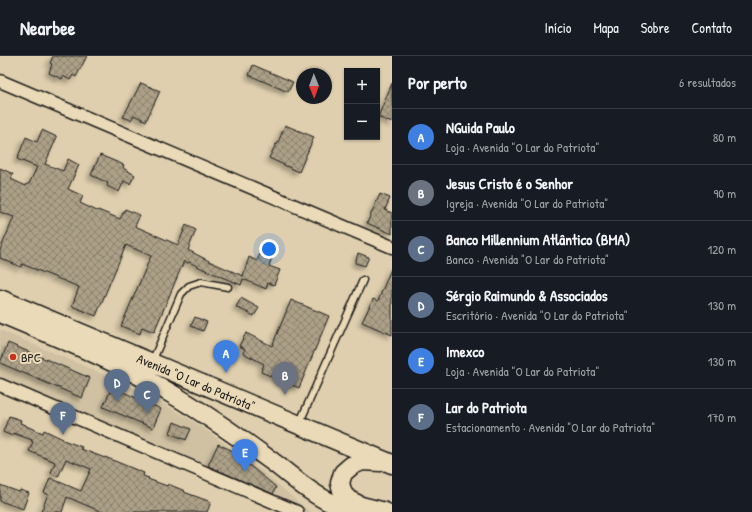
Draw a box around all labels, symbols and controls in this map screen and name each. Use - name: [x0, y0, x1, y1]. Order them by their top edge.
- text: Nearbee: [20, 15, 75, 41]
- text: Início: [545, 18, 571, 37]
- text: Mapa: [593, 18, 619, 37]
- text: Sobre: [641, 18, 670, 37]
- text: Contato: [692, 18, 732, 37]
- north arrow: [296, 68, 332, 104]
- map controls: [344, 68, 380, 140]
- button: +: [344, 68, 380, 104]
- text: Por perto: [408, 71, 467, 94]
- text: 6 resultados: [679, 73, 736, 91]
- button: −: [344, 104, 380, 140]
- text: NGuida Paulo: [446, 117, 515, 138]
- text: A: [418, 128, 424, 146]
- text: 80 m: [713, 128, 736, 146]
- text: Loja · Avenida "O Lar do Patriota": [446, 138, 599, 156]
- text: Jesus Cristo é o Senhor: [446, 173, 573, 194]
- text: B: [418, 184, 424, 202]
- text: 90 m: [714, 184, 736, 202]
- text: Igreja · Avenida "O Lar do Patriota": [446, 194, 608, 212]
- text: Banco Millennium Atlântico (BMA): [446, 229, 630, 250]
- your location: [259, 239, 279, 259]
- text: C: [417, 240, 425, 258]
- text: 120 m: [708, 240, 736, 258]
- text: Banco · Avenida "O Lar do Patriota": [446, 250, 609, 268]
- text: Sérgio Raimundo & Associados: [446, 285, 608, 306]
- text: D: [418, 296, 424, 314]
- text: 130 m: [708, 296, 736, 314]
- text: Escritório · Avenida "O Lar do Patriota": [446, 306, 628, 324]
- pin: A: [213, 340, 239, 373]
- text: Imexco: [446, 341, 484, 362]
- place label: BPC: [21, 348, 41, 366]
- street label: Avenida "O Lar do Patriota": [135, 350, 257, 414]
- marker: BPC: [8, 352, 18, 362]
- text: E: [418, 352, 424, 370]
- text: 130 m: [708, 352, 736, 370]
- pin: B: [272, 362, 298, 395]
- text: Loja · Avenida "O Lar do Patriota": [446, 362, 599, 380]
- pin: D: [104, 369, 130, 402]
- pin: C: [134, 381, 160, 414]
- text: Lar do Patriota: [446, 397, 527, 418]
- pin: F: [50, 402, 76, 435]
- text: F: [419, 408, 423, 426]
- text: 170 m: [707, 408, 736, 426]
- text: Estacionamento · Avenida "O Lar do Patriota": [446, 418, 655, 436]
- pin: E: [232, 439, 258, 472]

